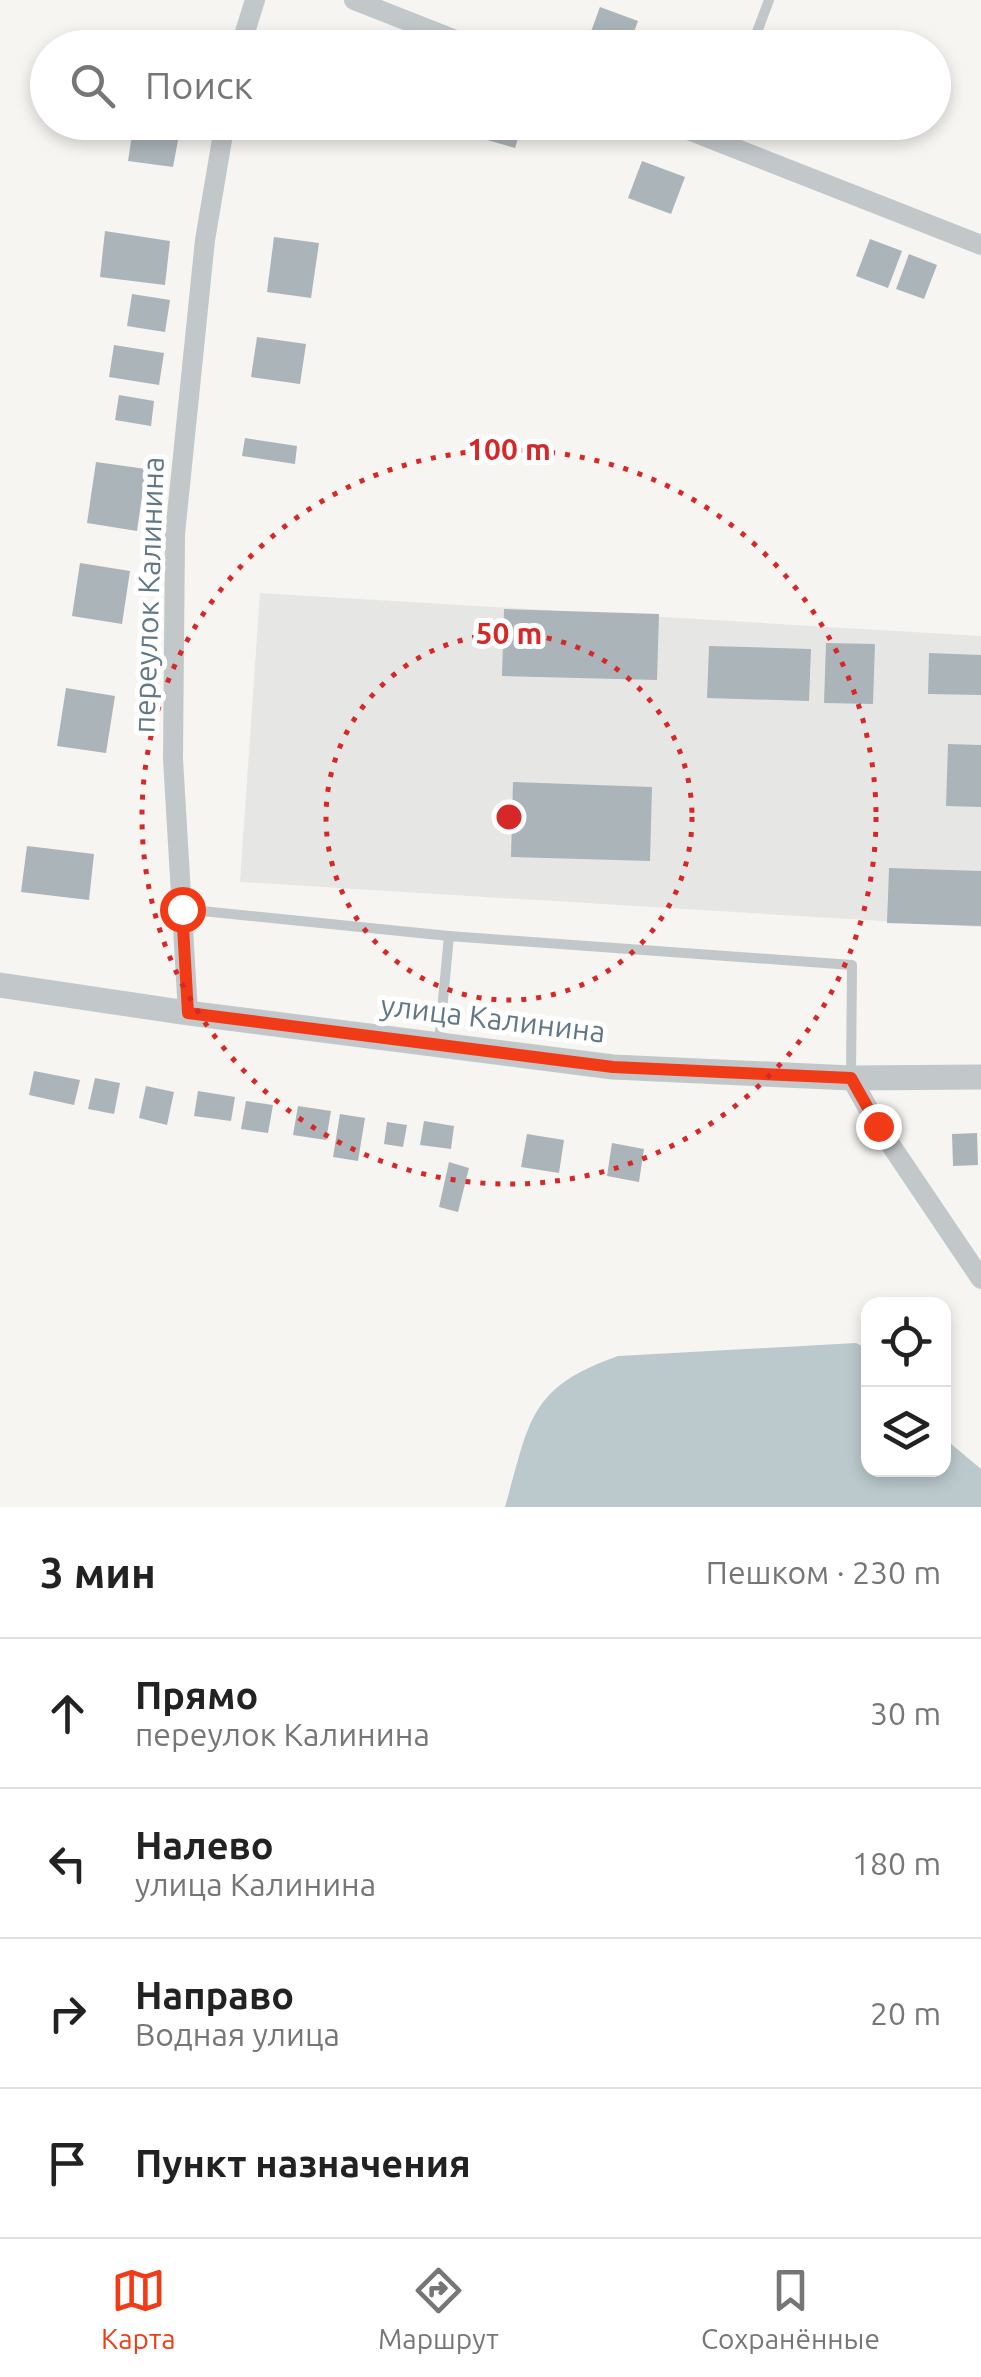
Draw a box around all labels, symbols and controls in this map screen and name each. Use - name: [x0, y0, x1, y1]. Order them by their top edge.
- search box: [30, 30, 951, 140]
- icon: search: [65, 58, 120, 113]
- text: Поиск: [145, 64, 253, 106]
- text: 100 m: [467, 432, 551, 466]
- street label: переулок Калинина: [126, 456, 170, 734]
- text: 50 m: [476, 616, 542, 650]
- centre of rings: [491, 799, 527, 835]
- route start: [160, 887, 206, 933]
- street label: улица Калинина: [379, 987, 607, 1049]
- route end: [856, 1104, 902, 1150]
- map controls: [861, 1297, 951, 1477]
- button: locate: [861, 1297, 951, 1387]
- button: layers: [861, 1387, 951, 1477]
- text: 3 мин: [40, 1549, 156, 1596]
- text: Пешком · 230 m: [706, 1554, 941, 1590]
- text: Прямо: [135, 1674, 258, 1716]
- icon: ahead: [40, 1686, 95, 1741]
- text: 30 m: [870, 1695, 941, 1731]
- text: переулок Калинина: [135, 1716, 430, 1752]
- text: Налево: [135, 1824, 274, 1866]
- icon: left: [40, 1836, 95, 1891]
- text: 180 m: [852, 1845, 941, 1881]
- text: улица Калинина: [135, 1866, 376, 1902]
- text: Направо: [135, 1974, 294, 2016]
- icon: right: [40, 1986, 95, 2041]
- text: 20 m: [870, 1995, 941, 2031]
- text: Водная улица: [135, 2016, 340, 2052]
- icon: arrive: [40, 2136, 95, 2191]
- text: Пункт назначения: [135, 2142, 471, 2184]
- tab: Карта: [101, 2263, 176, 2354]
- tab: Маршрут: [378, 2263, 499, 2354]
- tab: Сохранённые: [701, 2263, 880, 2354]

